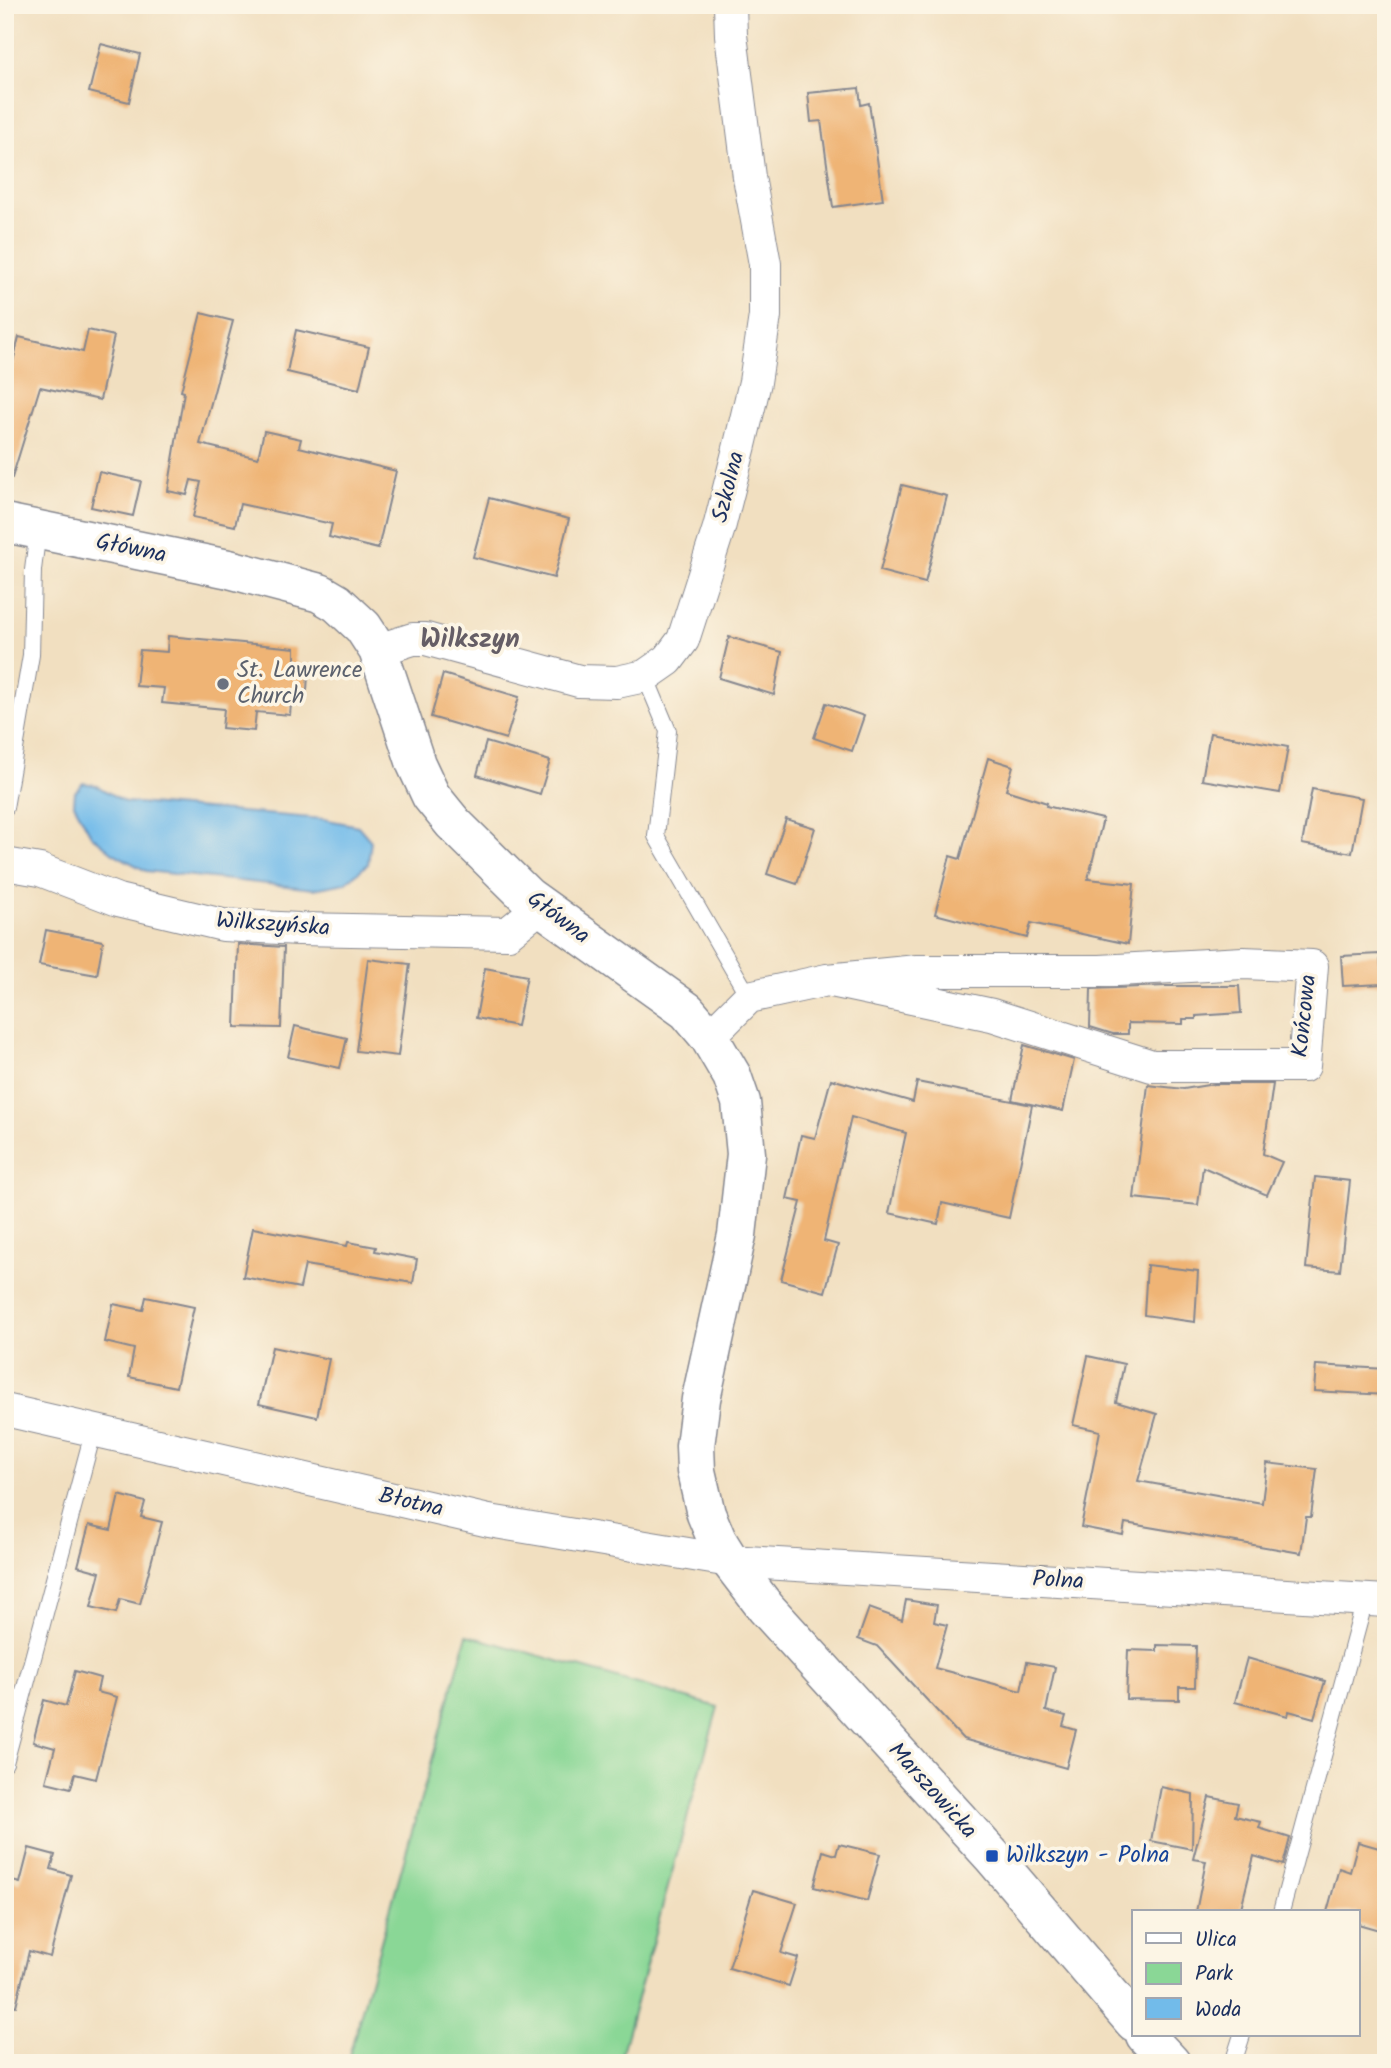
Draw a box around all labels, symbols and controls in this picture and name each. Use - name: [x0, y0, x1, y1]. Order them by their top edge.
- street label: Szkolna: [703, 448, 755, 526]
- street label: Główna: [92, 524, 170, 574]
- district label: Wilkszyn: [420, 619, 520, 661]
- place label: St. Lawrence Church: [237, 653, 362, 715]
- marker: St. Lawrence Church: [215, 676, 231, 692]
- street label: Główna: [519, 882, 597, 954]
- street label: Wilkszyńska: [215, 903, 331, 947]
- street label: Końcowa: [1283, 973, 1327, 1059]
- street label: Błotna: [375, 1478, 447, 1528]
- street label: Polna: [1031, 1562, 1085, 1600]
- street label: Marszowicka: [879, 1734, 985, 1848]
- place label: Wilkszyn - Polna: [1006, 1838, 1169, 1874]
- marker: Wilkszyn - Polna: [984, 1848, 1000, 1864]
- legend: [1132, 1910, 1360, 2036]
- text: Ulica: [1195, 1924, 1237, 1957]
- text: Park: [1195, 1958, 1233, 1991]
- text: Woda: [1195, 1994, 1241, 2027]

